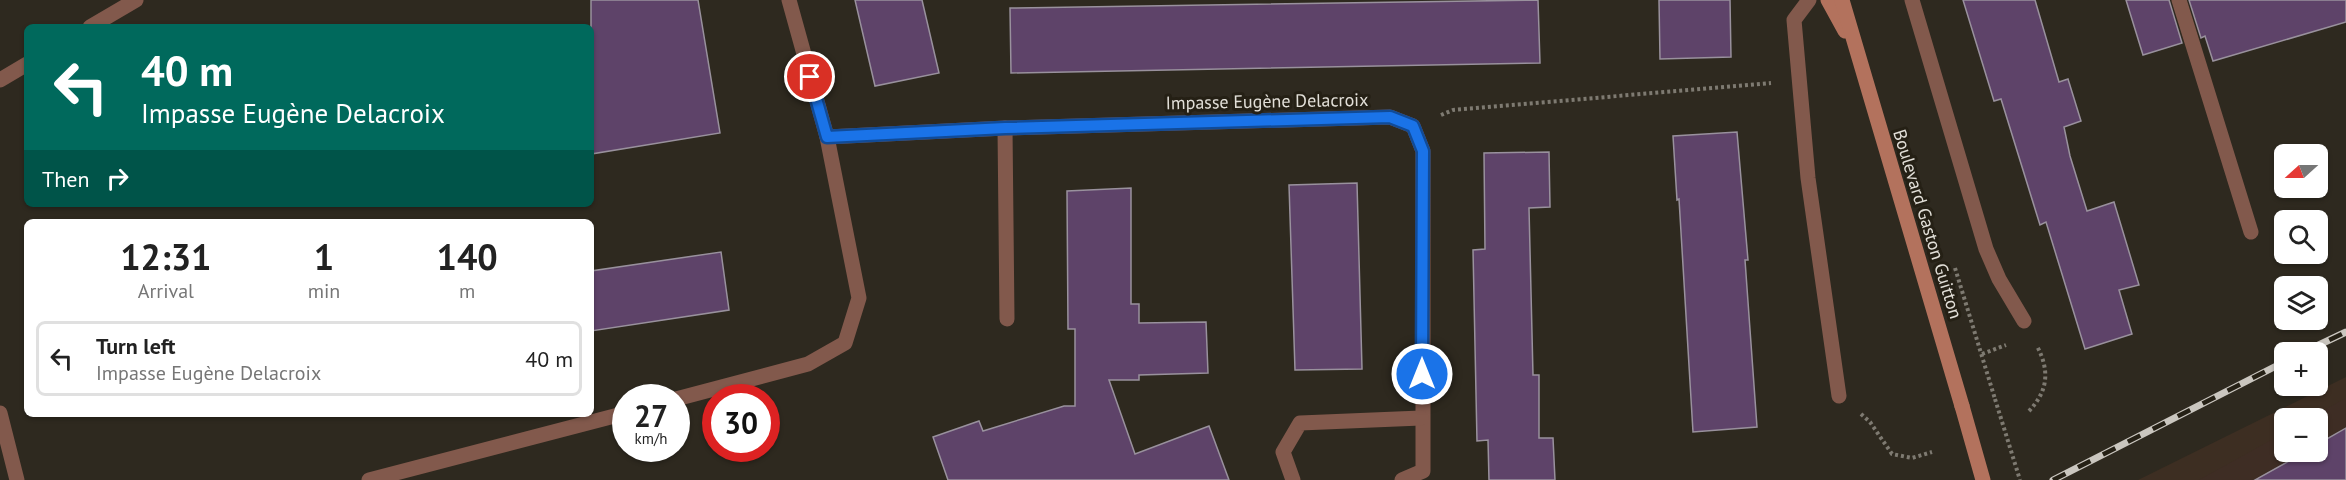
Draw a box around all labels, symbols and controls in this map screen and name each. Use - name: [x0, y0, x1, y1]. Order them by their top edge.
- text: 40 m: [141, 43, 233, 98]
- icon: left: [42, 48, 120, 126]
- pin: [784, 51, 835, 102]
- icon: arrive: [793, 60, 826, 93]
- street label: Impasse Eugène Delacroix: [1165, 88, 1369, 114]
- text: Impasse Eugène Delacroix: [141, 96, 445, 130]
- street label: Boulevard Gaston Guitton: [1888, 127, 1968, 321]
- north arrow: [2274, 144, 2328, 198]
- map controls: [2274, 144, 2328, 462]
- icon: right: [101, 162, 134, 195]
- text: Then: [42, 165, 89, 193]
- button: search: [2274, 210, 2328, 264]
- text: 12:31: [120, 233, 212, 280]
- text: 1: [314, 233, 334, 280]
- text: 140: [437, 233, 498, 280]
- button: layers: [2274, 276, 2328, 330]
- text: Arrival: [138, 278, 194, 304]
- text: min: [308, 278, 340, 304]
- text: m: [459, 278, 475, 304]
- text: Turn left: [96, 332, 176, 360]
- icon: left: [45, 342, 78, 375]
- position arrow: [1390, 342, 1454, 406]
- button: +: [2274, 342, 2328, 396]
- text: 40 m: [525, 345, 573, 373]
- text: Impasse Eugène Delacroix: [96, 360, 321, 386]
- speed limit sign: 30: [702, 384, 780, 462]
- text: 27: [634, 396, 668, 435]
- button: −: [2274, 408, 2328, 462]
- text: km/h: [635, 429, 667, 448]

